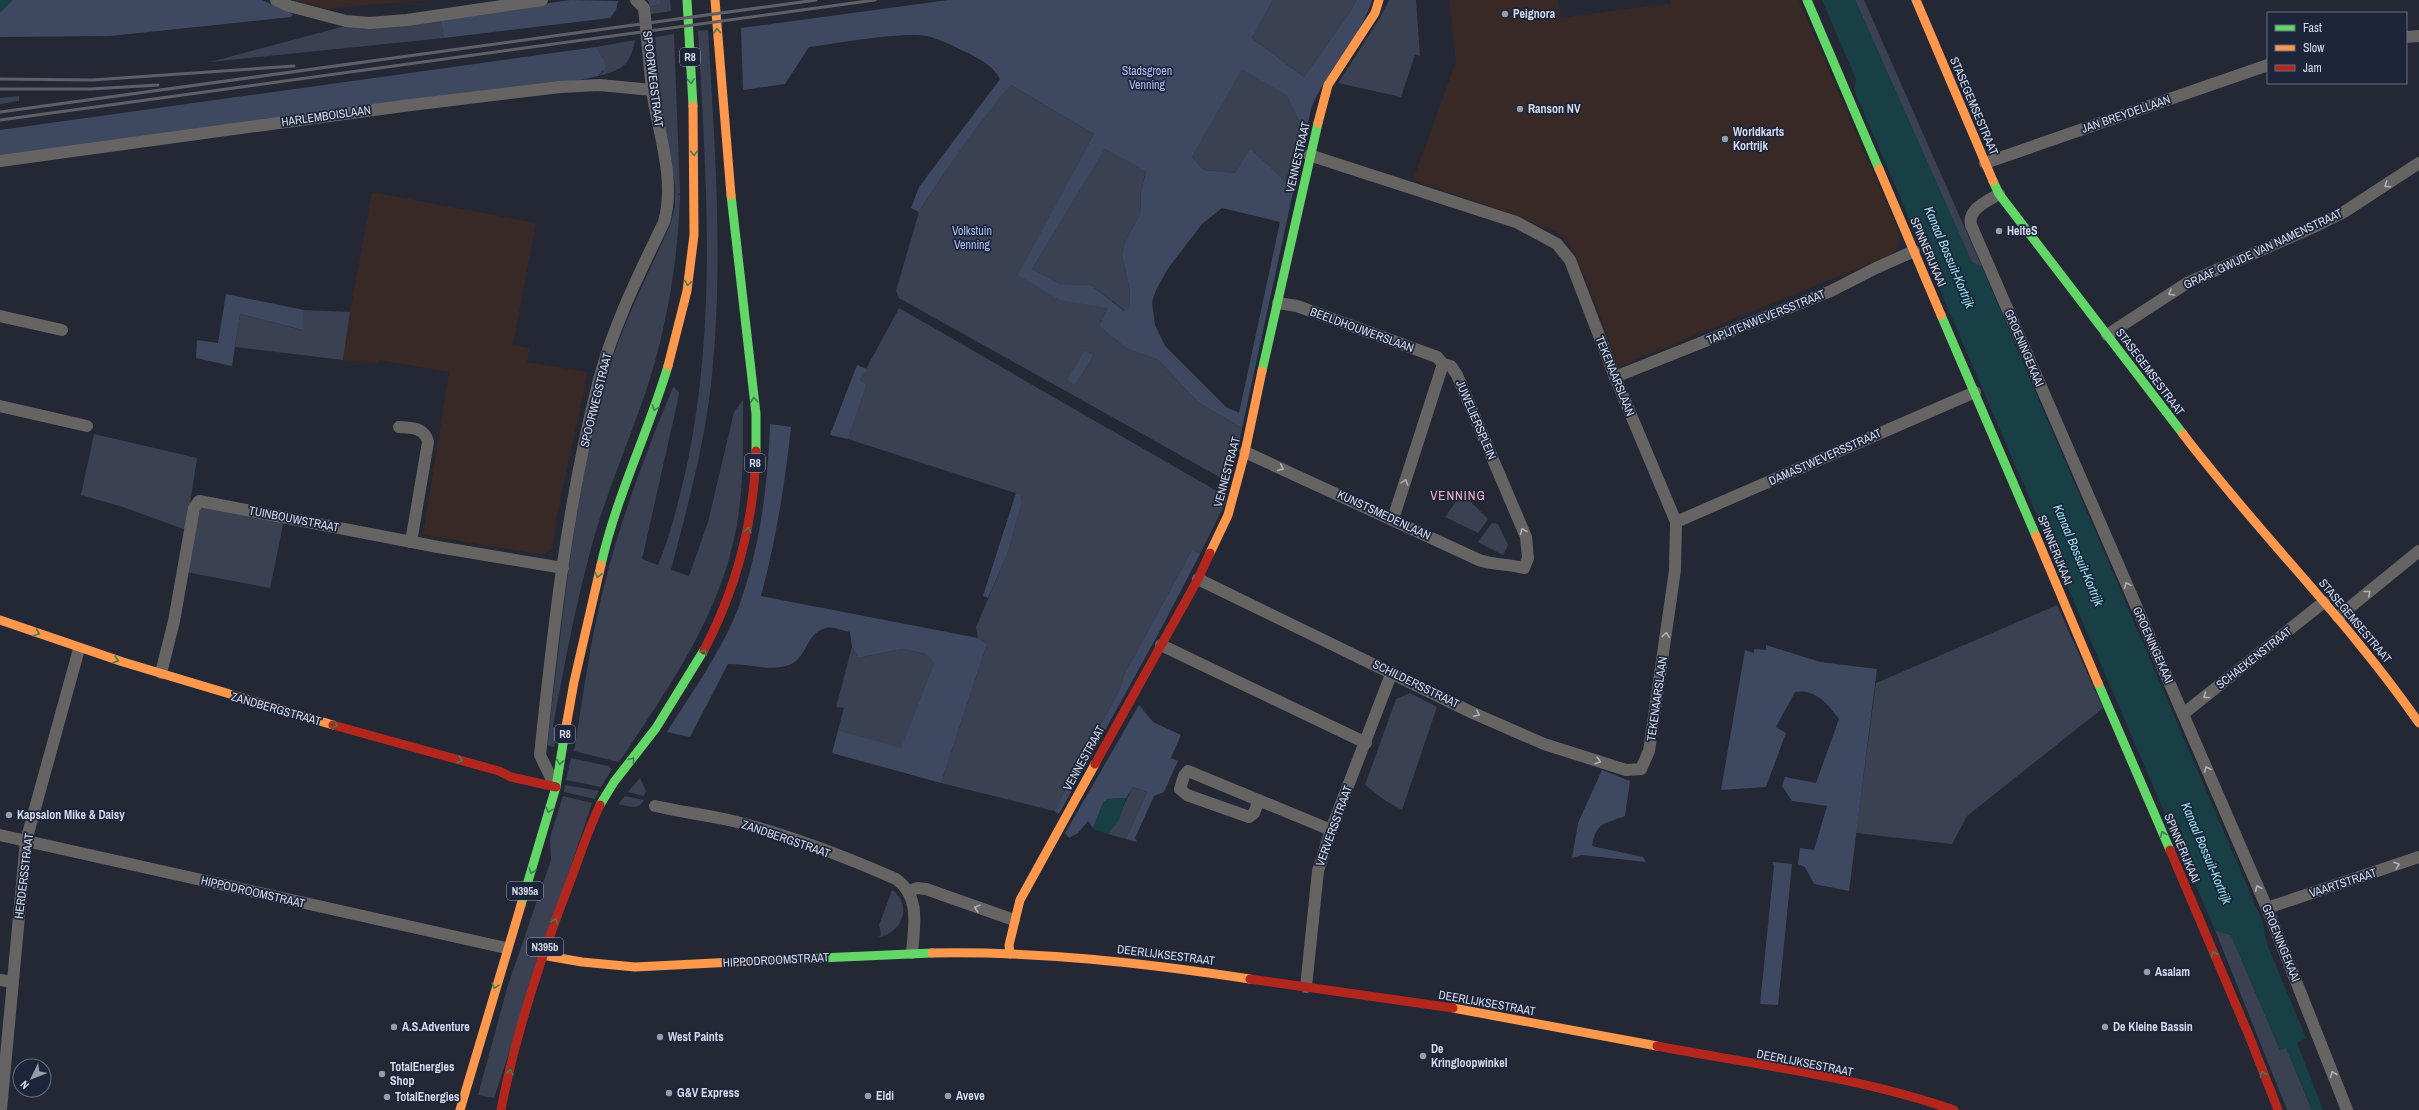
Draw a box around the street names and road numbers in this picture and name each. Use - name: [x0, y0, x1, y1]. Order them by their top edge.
- street label: SPOORWEGSTRAAT: [639, 30, 667, 128]
- road number: R8: [680, 48, 700, 66]
- street label: STASEGEMSESTRAAT: [1946, 54, 2002, 158]
- street label: JAN BREYDELLAAN: [2079, 91, 2173, 137]
- street label: HARLEMBOISLAAN: [280, 102, 372, 130]
- street label: VENNESTRAAT: [1282, 120, 1314, 194]
- street label: GRAAF GWIJDE VAN NAMENSTRAAT: [2181, 205, 2345, 293]
- street label: SPINNERIJKAAI: [1906, 215, 1950, 289]
- street label: TAPIJTENWEVERSSTRAAT: [1704, 286, 1828, 348]
- street label: BEELDHOUWERSLAAN: [1308, 304, 1416, 356]
- street label: GROENINGEKAAI: [2001, 307, 2047, 389]
- street label: STASEGEMSESTRAAT: [2112, 325, 2188, 419]
- street label: TEKENAARSLAAN: [1592, 333, 1638, 419]
- street label: SPOORWEGSTRAAT: [577, 351, 615, 449]
- street label: JUWELIERSPLEIN: [1452, 378, 1500, 462]
- street label: DAMASTWEVERSSTRAAT: [1766, 425, 1884, 489]
- street label: VENNESTRAAT: [1210, 435, 1244, 509]
- road number: R8: [745, 454, 765, 472]
- street label: KUNSTSMEDENLAAN: [1335, 486, 1433, 544]
- street label: TUINBOUWSTRAAT: [247, 502, 341, 536]
- street label: SPINNERIJKAAI: [2034, 513, 2076, 587]
- street label: STASEGEMSESTRAAT: [2315, 576, 2395, 666]
- street label: GROENINGEKAAI: [2129, 604, 2177, 686]
- street label: SCHAEKENSTRAAT: [2213, 623, 2295, 693]
- street label: SCHILDERSSTRAAT: [1370, 656, 1462, 712]
- street label: TEKENAARSLAAN: [1643, 656, 1671, 742]
- street label: ZANDBERGSTRAAT: [229, 689, 323, 729]
- street label: VENNESTRAAT: [1060, 723, 1108, 793]
- road number: R8: [555, 725, 575, 743]
- street label: VERVERSSTRAAT: [1312, 783, 1356, 869]
- street label: SPINNERIJKAAI: [2160, 811, 2204, 885]
- street label: ZANDBERGSTRAAT: [740, 816, 832, 862]
- street label: HERDERSSTRAAT: [11, 832, 37, 920]
- street label: VAARTSTRAAT: [2307, 865, 2379, 901]
- street label: HIPPODROOMSTRAAT: [199, 872, 307, 912]
- road number: N395a: [507, 882, 543, 900]
- street label: GROENINGEKAAI: [2258, 902, 2304, 984]
- road number: N395b: [527, 938, 563, 956]
- street label: DEERLIJKSESTRAAT: [1116, 941, 1216, 969]
- street label: HIPPODROOMSTRAAT: [722, 949, 830, 971]
- street label: DEERLIJKSESTRAAT: [1437, 987, 1537, 1019]
- street label: DEERLIJKSESTRAAT: [1755, 1046, 1855, 1080]

